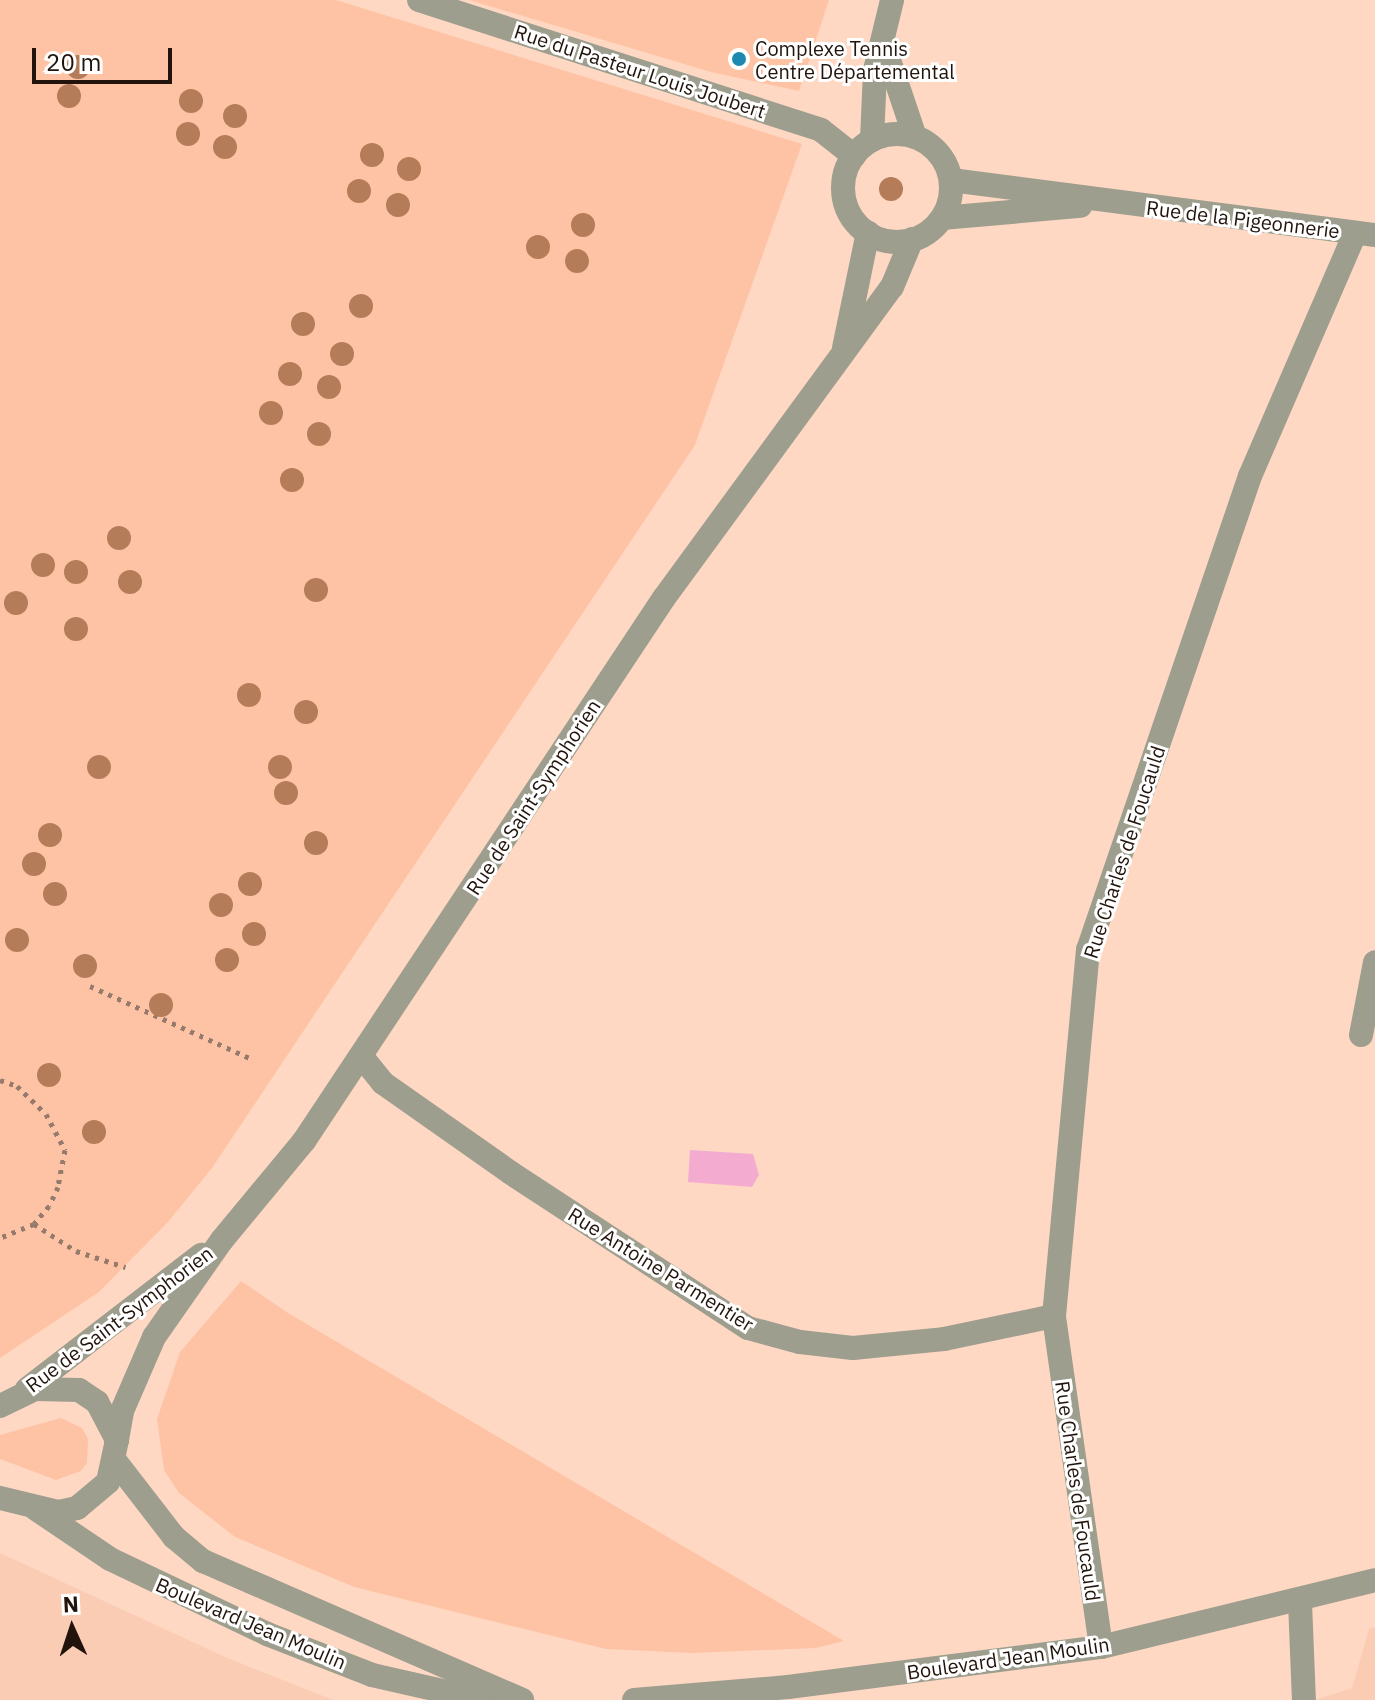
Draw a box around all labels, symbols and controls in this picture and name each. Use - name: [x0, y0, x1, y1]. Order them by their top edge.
- street label: Rue du Pasteur Louis Joubert: [511, 19, 769, 123]
- scale bar: [36, 32, 176, 82]
- place label: Complexe Tennis Centre Départemental: [755, 36, 955, 83]
- text: 20 m: [46, 46, 101, 78]
- marker: Complexe Tennis Centre Départemental: [730, 50, 748, 68]
- street label: Rue de la Pigeonnerie: [1145, 195, 1341, 243]
- street label: Rue de Saint-Symphorien: [461, 695, 605, 899]
- street label: Rue Charles de Foucauld: [1078, 743, 1170, 961]
- street label: Rue Antoine Parmentier: [564, 1202, 758, 1336]
- street label: Rue de Saint-Symphorien: [21, 1241, 217, 1397]
- street label: Rue Charles de Foucauld: [1051, 1379, 1105, 1603]
- street label: Boulevard Jean Moulin: [152, 1572, 350, 1674]
- north arrow: [32, 1588, 112, 1668]
- text: N: [62, 1589, 79, 1618]
- street label: Boulevard Jean Moulin: [905, 1632, 1111, 1684]

